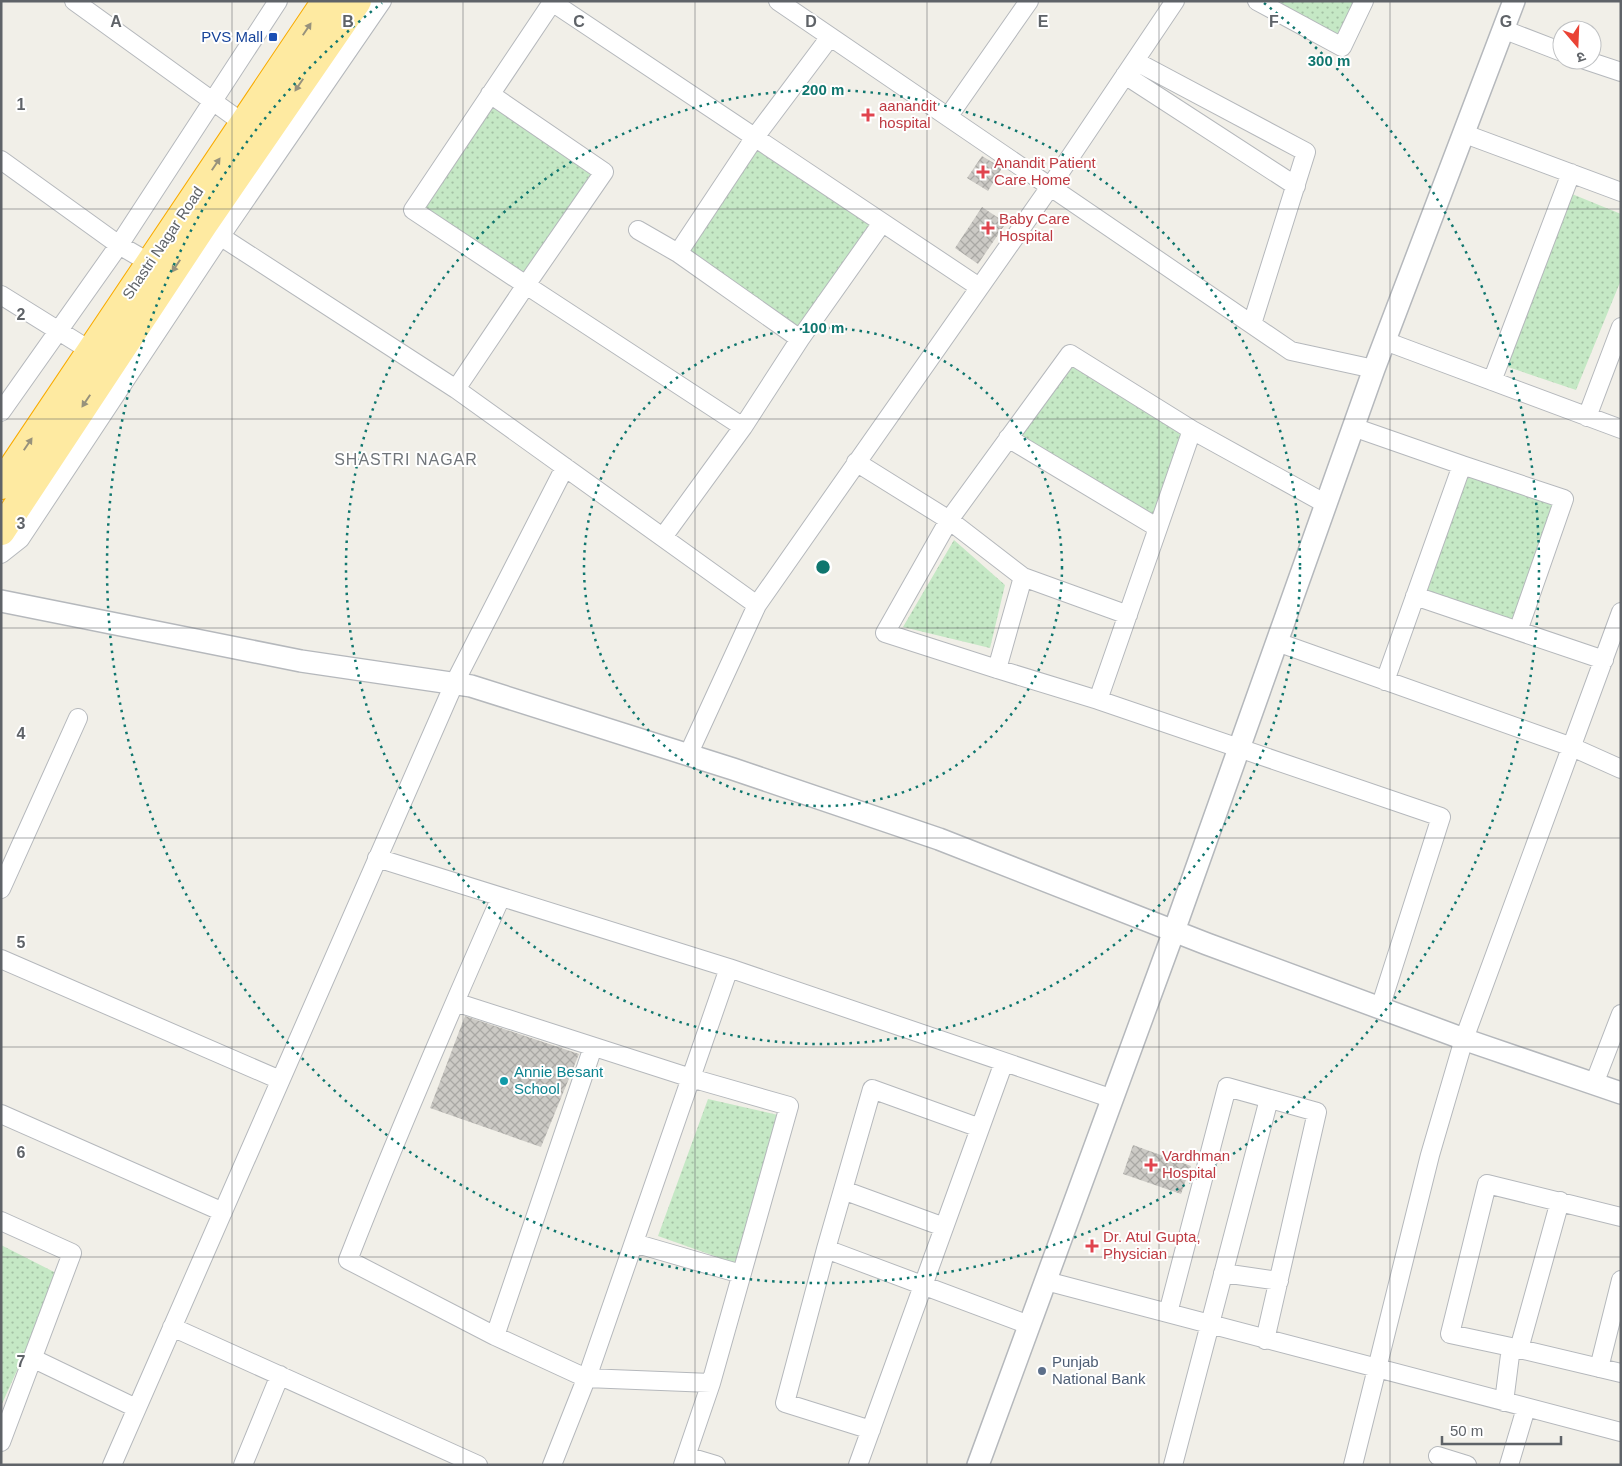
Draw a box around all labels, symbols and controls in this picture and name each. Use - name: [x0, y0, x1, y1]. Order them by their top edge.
- text: A: [110, 13, 122, 30]
- text: B: [342, 13, 354, 30]
- text: C: [573, 13, 585, 30]
- text: D: [805, 13, 817, 30]
- text: E: [1038, 13, 1049, 30]
- text: F: [1269, 13, 1279, 30]
- text: G: [1500, 13, 1512, 30]
- north arrow: [1552, 20, 1602, 70]
- one-way arrow: [302, 23, 312, 36]
- place label: PVS Mall: [201, 28, 263, 45]
- marker: PVS Mall: [267, 31, 279, 43]
- text: उ: [1574, 48, 1588, 66]
- text: 300 m: [1308, 52, 1350, 69]
- one-way arrow: [294, 78, 304, 92]
- text: 200 m: [802, 81, 844, 98]
- text: 1: [17, 96, 26, 113]
- place label: aanandit hospital: [879, 97, 937, 131]
- marker: aanandit hospital: [861, 108, 875, 122]
- place label: Anandit Patient Care Home: [994, 154, 1097, 188]
- one-way arrow: [211, 157, 221, 171]
- marker: Anandit Patient Care Home: [976, 165, 990, 179]
- street label: Shastri Nagar Road: [119, 183, 206, 302]
- place label: Baby Care Hospital: [999, 210, 1070, 244]
- marker: Baby Care Hospital: [981, 221, 995, 235]
- one-way arrow: [171, 259, 181, 273]
- text: 2: [17, 306, 26, 323]
- text: 100 m: [802, 319, 844, 336]
- one-way arrow: [81, 394, 90, 408]
- one-way arrow: [23, 438, 33, 451]
- district label: SHASTRI NAGAR: [334, 451, 478, 468]
- text: 3: [17, 515, 26, 532]
- centre of rings: [814, 558, 832, 576]
- text: 4: [17, 725, 26, 742]
- text: 5: [17, 934, 26, 951]
- place label: Annie Besant School: [514, 1063, 604, 1097]
- marker: Annie Besant School: [498, 1075, 510, 1087]
- text: 6: [17, 1144, 26, 1161]
- place label: Vardhman Hospital: [1162, 1147, 1230, 1181]
- marker: Vardhman Hospital: [1144, 1158, 1158, 1172]
- place label: Dr. Atul Gupta, Physician: [1103, 1228, 1201, 1262]
- marker: Dr. Atul Gupta, Physician: [1085, 1239, 1099, 1253]
- text: 7: [17, 1353, 26, 1370]
- place label: Punjab National Bank: [1052, 1353, 1146, 1387]
- marker: Punjab National Bank: [1036, 1365, 1048, 1377]
- scale bar: [1442, 1414, 1561, 1446]
- text: 50 m: [1450, 1422, 1483, 1439]

